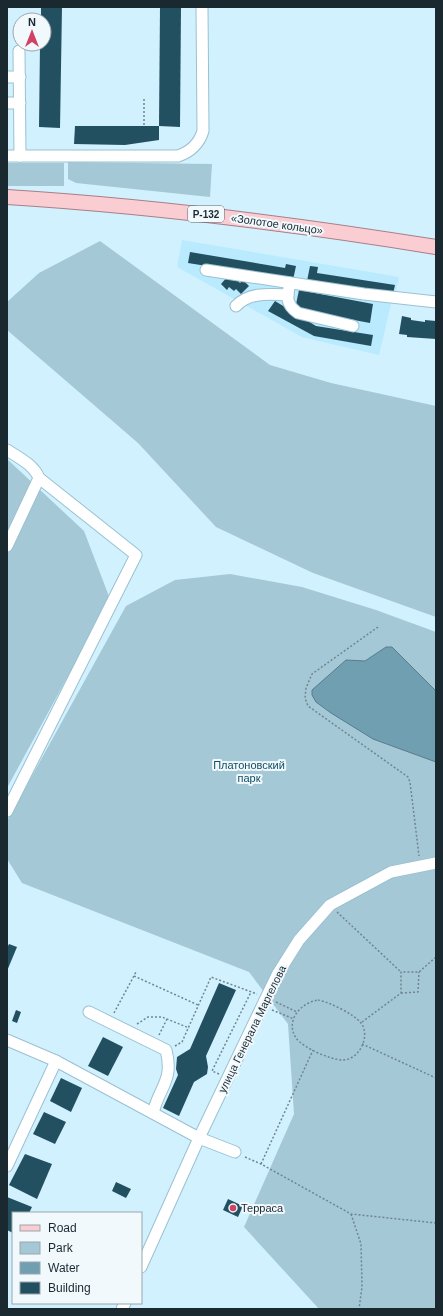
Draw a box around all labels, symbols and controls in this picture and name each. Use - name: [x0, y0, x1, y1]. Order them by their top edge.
- north arrow: [12, 12, 52, 52]
- text: N: [28, 16, 36, 28]
- road number: Р-132: [188, 206, 224, 222]
- street label: «Золотое кольцо»: [230, 212, 324, 236]
- park label: Платоновский парк: [213, 759, 285, 784]
- street label: улица Генерала Маргелова: [216, 963, 289, 1095]
- place label: Терраса: [241, 1202, 284, 1214]
- marker: Терраса: [228, 1203, 238, 1213]
- legend: [12, 1212, 142, 1304]
- text: Road: [48, 1221, 77, 1235]
- text: Park: [48, 1241, 74, 1255]
- text: Water: [48, 1261, 80, 1275]
- text: Building: [48, 1281, 91, 1295]

